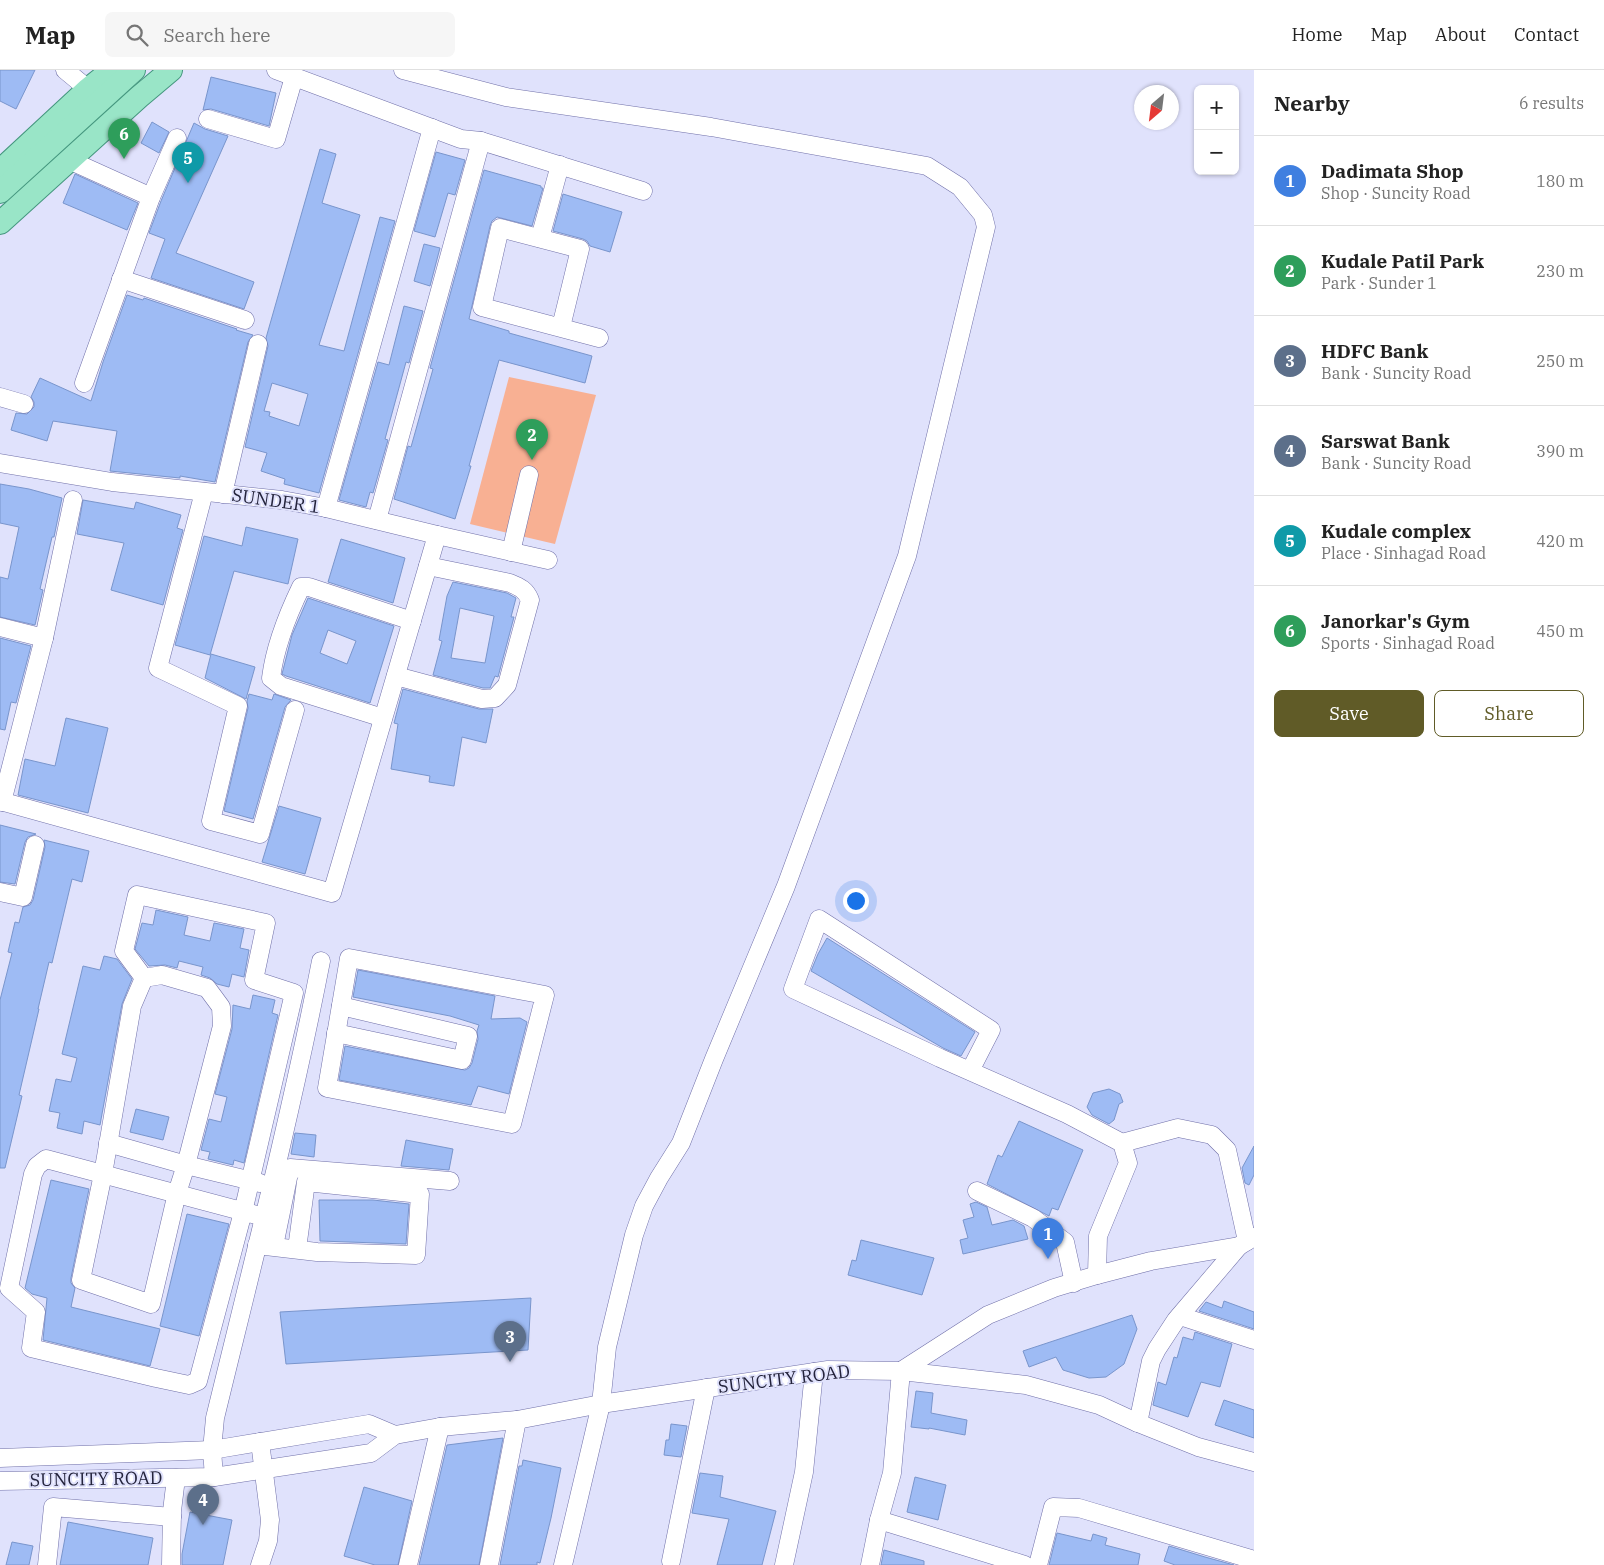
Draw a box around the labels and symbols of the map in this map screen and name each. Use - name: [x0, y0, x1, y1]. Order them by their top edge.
- north arrow: [1134, 85, 1179, 130]
- pin: 6: [108, 118, 140, 159]
- pin: 5: [172, 142, 204, 183]
- pin: 2: [516, 419, 548, 460]
- street label: SUNDER 1: [230, 483, 322, 518]
- your location: [843, 888, 869, 914]
- pin: 1: [1032, 1218, 1064, 1259]
- pin: 3: [494, 1321, 526, 1362]
- street label: SUNCITY ROAD: [717, 1359, 851, 1398]
- street label: SUNCITY ROAD: [29, 1466, 163, 1491]
- pin: 4: [187, 1484, 219, 1525]

